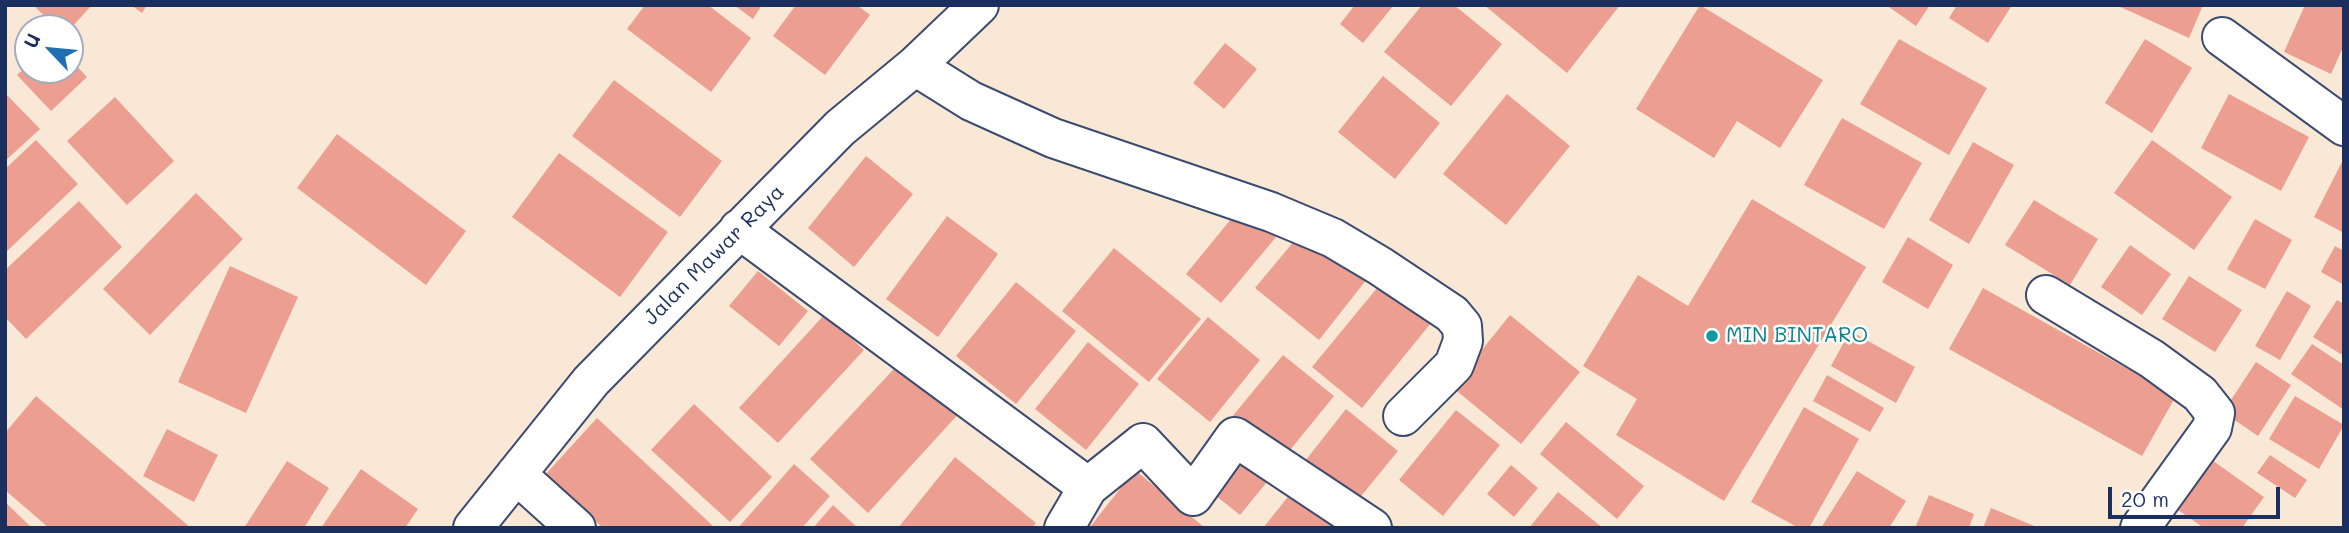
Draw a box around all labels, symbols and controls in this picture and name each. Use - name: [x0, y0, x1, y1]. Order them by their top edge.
- north arrow: [14, 14, 84, 84]
- text: U: [17, 29, 46, 52]
- street label: Jalan Mawar Raya: [638, 179, 790, 331]
- place label: MIN BINTARO: [1726, 323, 1868, 349]
- marker: MIN BINTARO: [1704, 328, 1720, 344]
- scale bar: [2111, 474, 2282, 518]
- text: 20 m: [2121, 485, 2169, 512]

